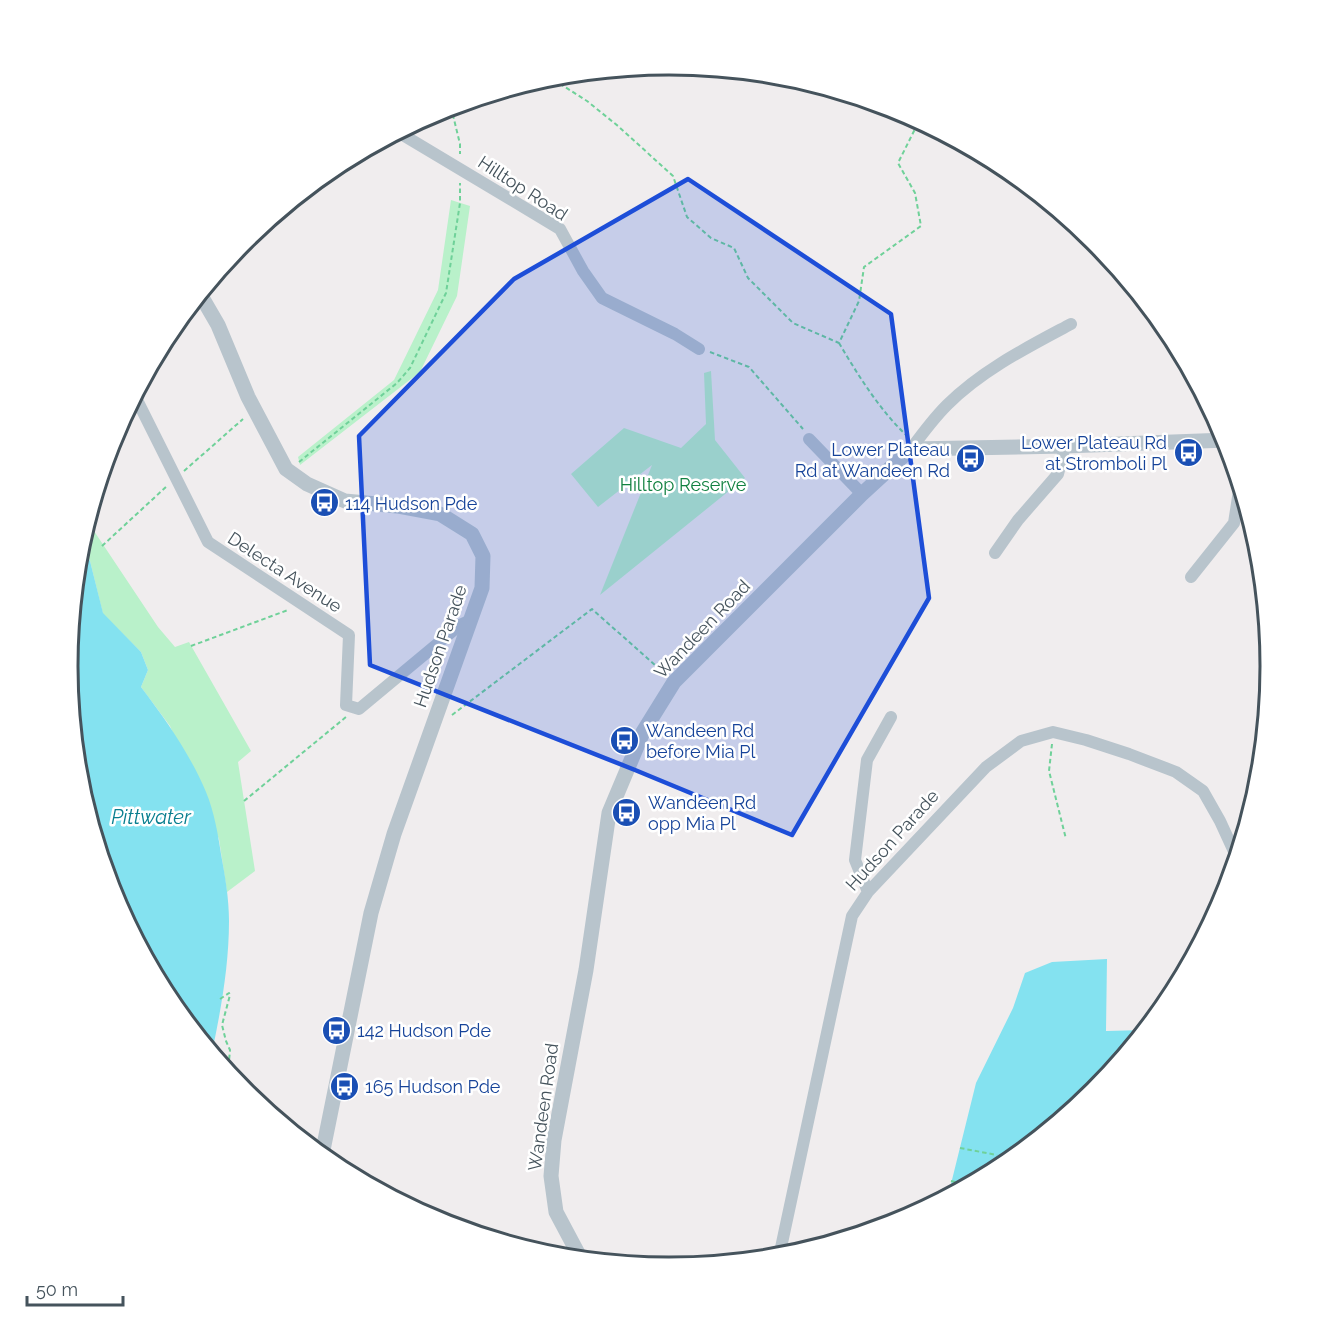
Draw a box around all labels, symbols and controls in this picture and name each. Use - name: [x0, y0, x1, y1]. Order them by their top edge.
- street label: Hilltop Road: [474, 151, 572, 225]
- place label: Lower Plateau Rd at Stromboli Pl: [1021, 432, 1167, 474]
- bus stop icon: Lower Plateau Rd at Stromboli Pl: [1172, 436, 1204, 468]
- place label: Lower Plateau Rd at Wandeen Rd: [795, 439, 950, 481]
- bus stop icon: Lower Plateau Rd at Wandeen Rd: [955, 443, 987, 475]
- park label: Hilltop Reserve: [620, 474, 747, 495]
- bus stop icon: 114 Hudson Pde: [308, 487, 340, 519]
- place label: 114 Hudson Pde: [345, 493, 478, 514]
- street label: Delecta Avenue: [224, 527, 346, 617]
- street label: Wandeen Road: [650, 575, 754, 683]
- street label: Hudson Parade: [409, 581, 471, 710]
- place label: Wandeen Rd before Mia Pl: [646, 720, 755, 762]
- bus stop icon: Wandeen Rd before Mia Pl: [609, 724, 641, 756]
- street label: Hudson Parade: [841, 785, 943, 895]
- place label: Wandeen Rd opp Mia Pl: [648, 792, 756, 834]
- bus stop icon: Wandeen Rd opp Mia Pl: [611, 796, 643, 828]
- water label: Pittwater: [111, 805, 192, 829]
- bus stop icon: 142 Hudson Pde: [320, 1014, 352, 1046]
- place label: 142 Hudson Pde: [357, 1020, 491, 1041]
- street label: Wandeen Road: [524, 1042, 562, 1172]
- bus stop icon: 165 Hudson Pde: [328, 1070, 360, 1102]
- place label: 165 Hudson Pde: [365, 1076, 501, 1097]
- scale bar: [27, 1269, 123, 1307]
- text: 50 m: [36, 1279, 78, 1300]

